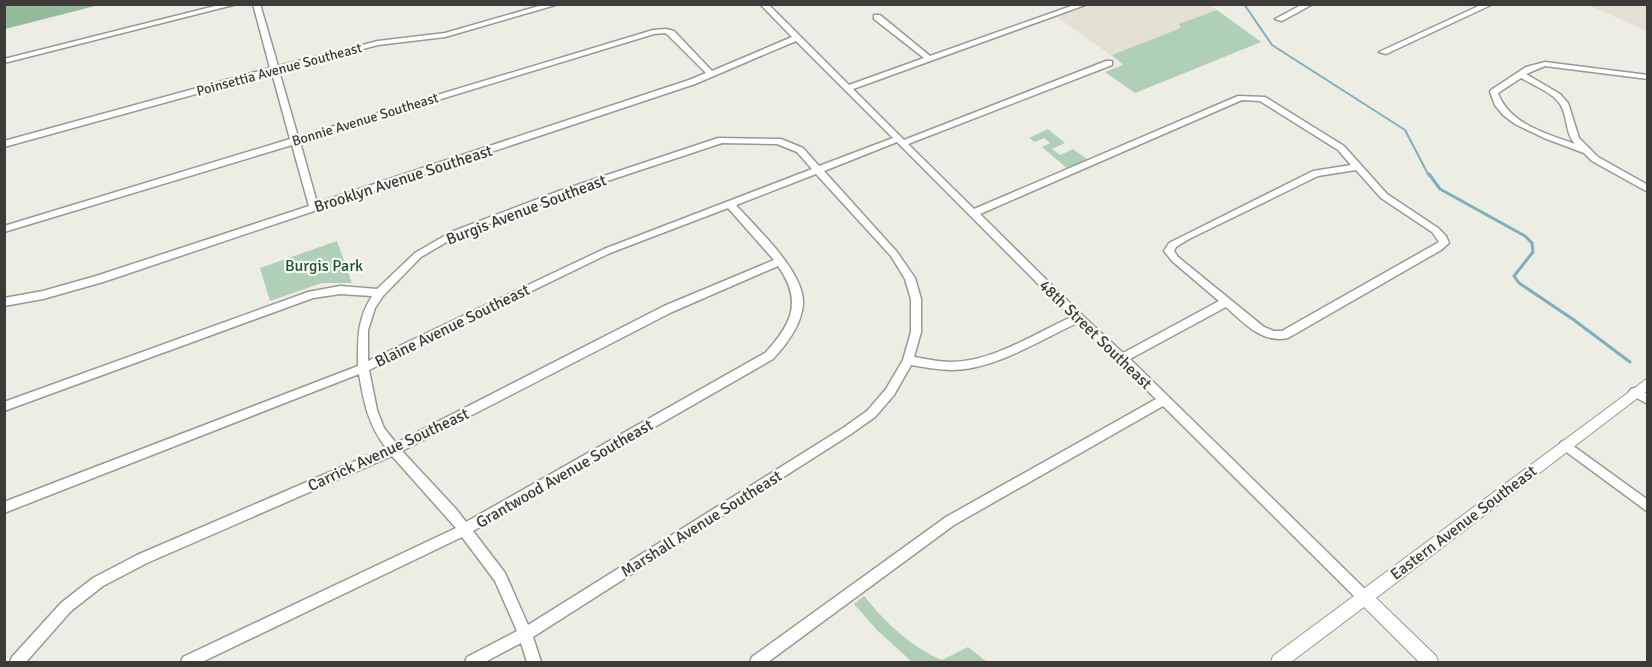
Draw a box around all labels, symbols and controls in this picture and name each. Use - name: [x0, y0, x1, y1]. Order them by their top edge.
- street label: Poinsettia Avenue Southeast: [195, 39, 364, 100]
- street label: Bonnie Avenue Southeast: [290, 89, 440, 150]
- street label: Brooklyn Avenue Southeast: [312, 141, 495, 217]
- street label: Burgis Avenue Southeast: [443, 170, 610, 250]
- park label: Burgis Park: [285, 256, 363, 276]
- street label: 48th Street Southeast: [1035, 276, 1156, 394]
- street label: Blaine Avenue Southeast: [372, 280, 533, 372]
- street label: Carrick Avenue Southeast: [305, 404, 473, 496]
- street label: Grantwood Avenue Southeast: [472, 415, 657, 533]
- street label: Eastern Avenue Southeast: [1386, 461, 1541, 584]
- street label: Marshall Avenue Southeast: [617, 466, 786, 582]

